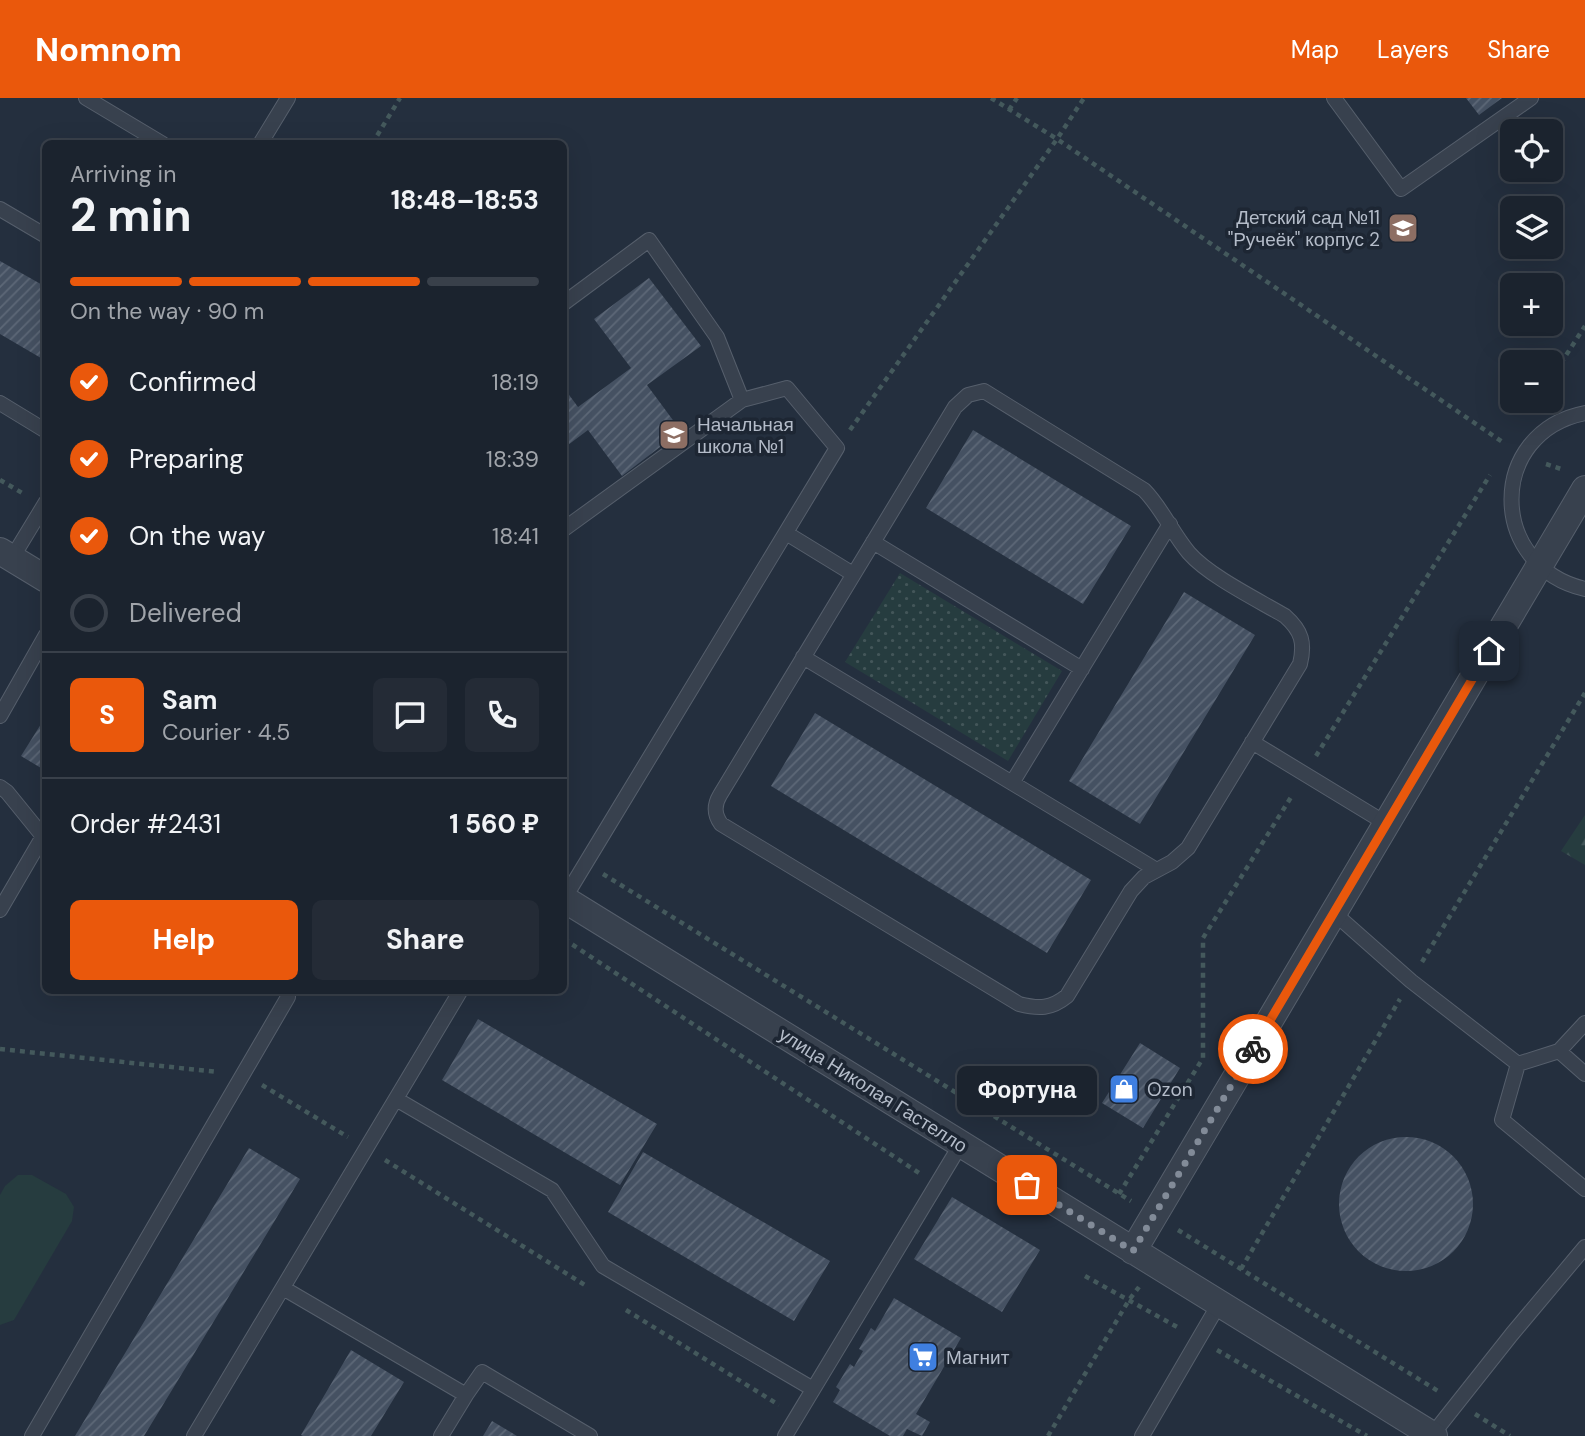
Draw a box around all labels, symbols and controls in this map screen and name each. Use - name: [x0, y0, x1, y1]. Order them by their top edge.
- text: Nomnom: [35, 28, 182, 71]
- text: Map: [1291, 34, 1339, 65]
- text: Layers: [1377, 34, 1449, 65]
- text: Share: [1487, 34, 1550, 65]
- map controls: [1500, 119, 1563, 413]
- button: locate: [1500, 119, 1563, 182]
- text: Arriving in: [70, 159, 176, 189]
- text: 18:48–18:53: [391, 183, 539, 217]
- text: 2 min: [70, 185, 192, 245]
- button: layers: [1500, 196, 1563, 259]
- place label: Детский сад №11 "Ручеёк" корпус 2: [1228, 205, 1380, 252]
- school or university icon: Детский сад №11 "Ручеёк" корпус 2: [1386, 211, 1420, 245]
- button: +: [1500, 273, 1563, 336]
- text: On the way · 90 m: [70, 296, 264, 326]
- button: −: [1500, 350, 1563, 413]
- icon: check: [70, 363, 108, 401]
- text: Confirmed: [129, 365, 256, 399]
- text: 18:19: [492, 367, 539, 397]
- place label: Начальная школа №1: [697, 412, 794, 459]
- school or university icon: Начальная школа №1: [657, 418, 691, 452]
- icon: check: [70, 440, 108, 478]
- text: Preparing: [129, 442, 244, 476]
- text: 18:39: [486, 444, 539, 474]
- icon: check: [70, 517, 108, 555]
- text: On the way: [129, 519, 265, 553]
- text: 18:41: [492, 521, 539, 551]
- text: Delivered: [129, 596, 242, 630]
- pin: [1459, 621, 1519, 681]
- icon: home: [1470, 632, 1508, 670]
- button: chat: [373, 678, 447, 752]
- button: phone: [465, 678, 539, 752]
- text: Sam: [162, 683, 217, 717]
- text: S: [99, 698, 115, 732]
- text: Courier · 4.5: [162, 717, 290, 747]
- text: Order #2431: [70, 807, 221, 841]
- text: 1 560 ₽: [449, 807, 539, 841]
- button: Help: [70, 900, 298, 980]
- button: Share: [312, 900, 539, 980]
- courier: [1218, 1014, 1288, 1084]
- street label: улица Николая Гастелло: [774, 1022, 972, 1158]
- icon: bike: [1234, 1030, 1272, 1068]
- callout: Фортуна: [957, 1066, 1097, 1115]
- shop icon: Ozon: [1107, 1072, 1141, 1106]
- text: Фортуна: [978, 1075, 1076, 1105]
- place label: Ozon: [1147, 1077, 1193, 1102]
- pin: [997, 1155, 1057, 1215]
- icon: bag: [1008, 1166, 1046, 1204]
- supermarket icon: Магнит: [906, 1340, 940, 1374]
- place label: Магнит: [946, 1345, 1010, 1370]

